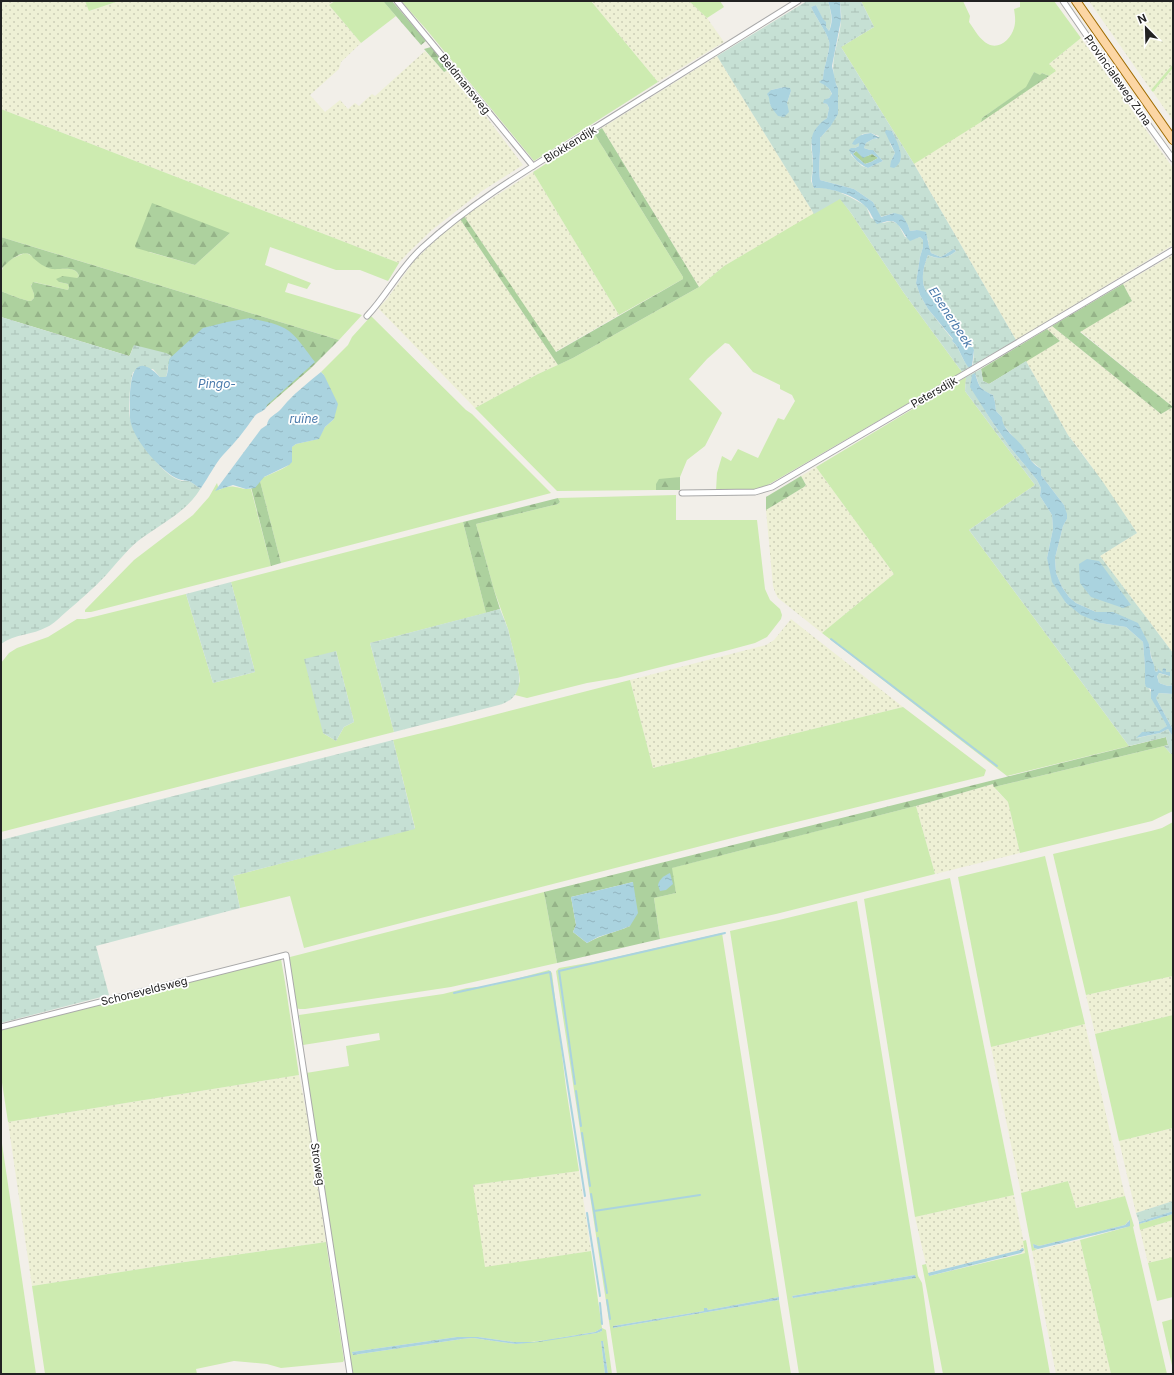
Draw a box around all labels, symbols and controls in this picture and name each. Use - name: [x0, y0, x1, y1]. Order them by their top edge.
- north arrow: [1126, 8, 1166, 48]
- text: N: [1135, 11, 1149, 27]
- street label: Provincialeweg Zuna: [1081, 32, 1155, 128]
- street label: Beldmansweg: [437, 51, 493, 117]
- street label: Blokkendijk: [541, 122, 599, 166]
- water label: Elsenerbeek: [926, 284, 977, 351]
- street label: Petersdijk: [908, 373, 960, 411]
- water label: Pingo-: [198, 376, 236, 391]
- water label: ruïne: [290, 411, 319, 426]
- street label: Schoneveldsweg: [99, 973, 189, 1009]
- street label: Stroweg: [308, 1142, 328, 1186]

